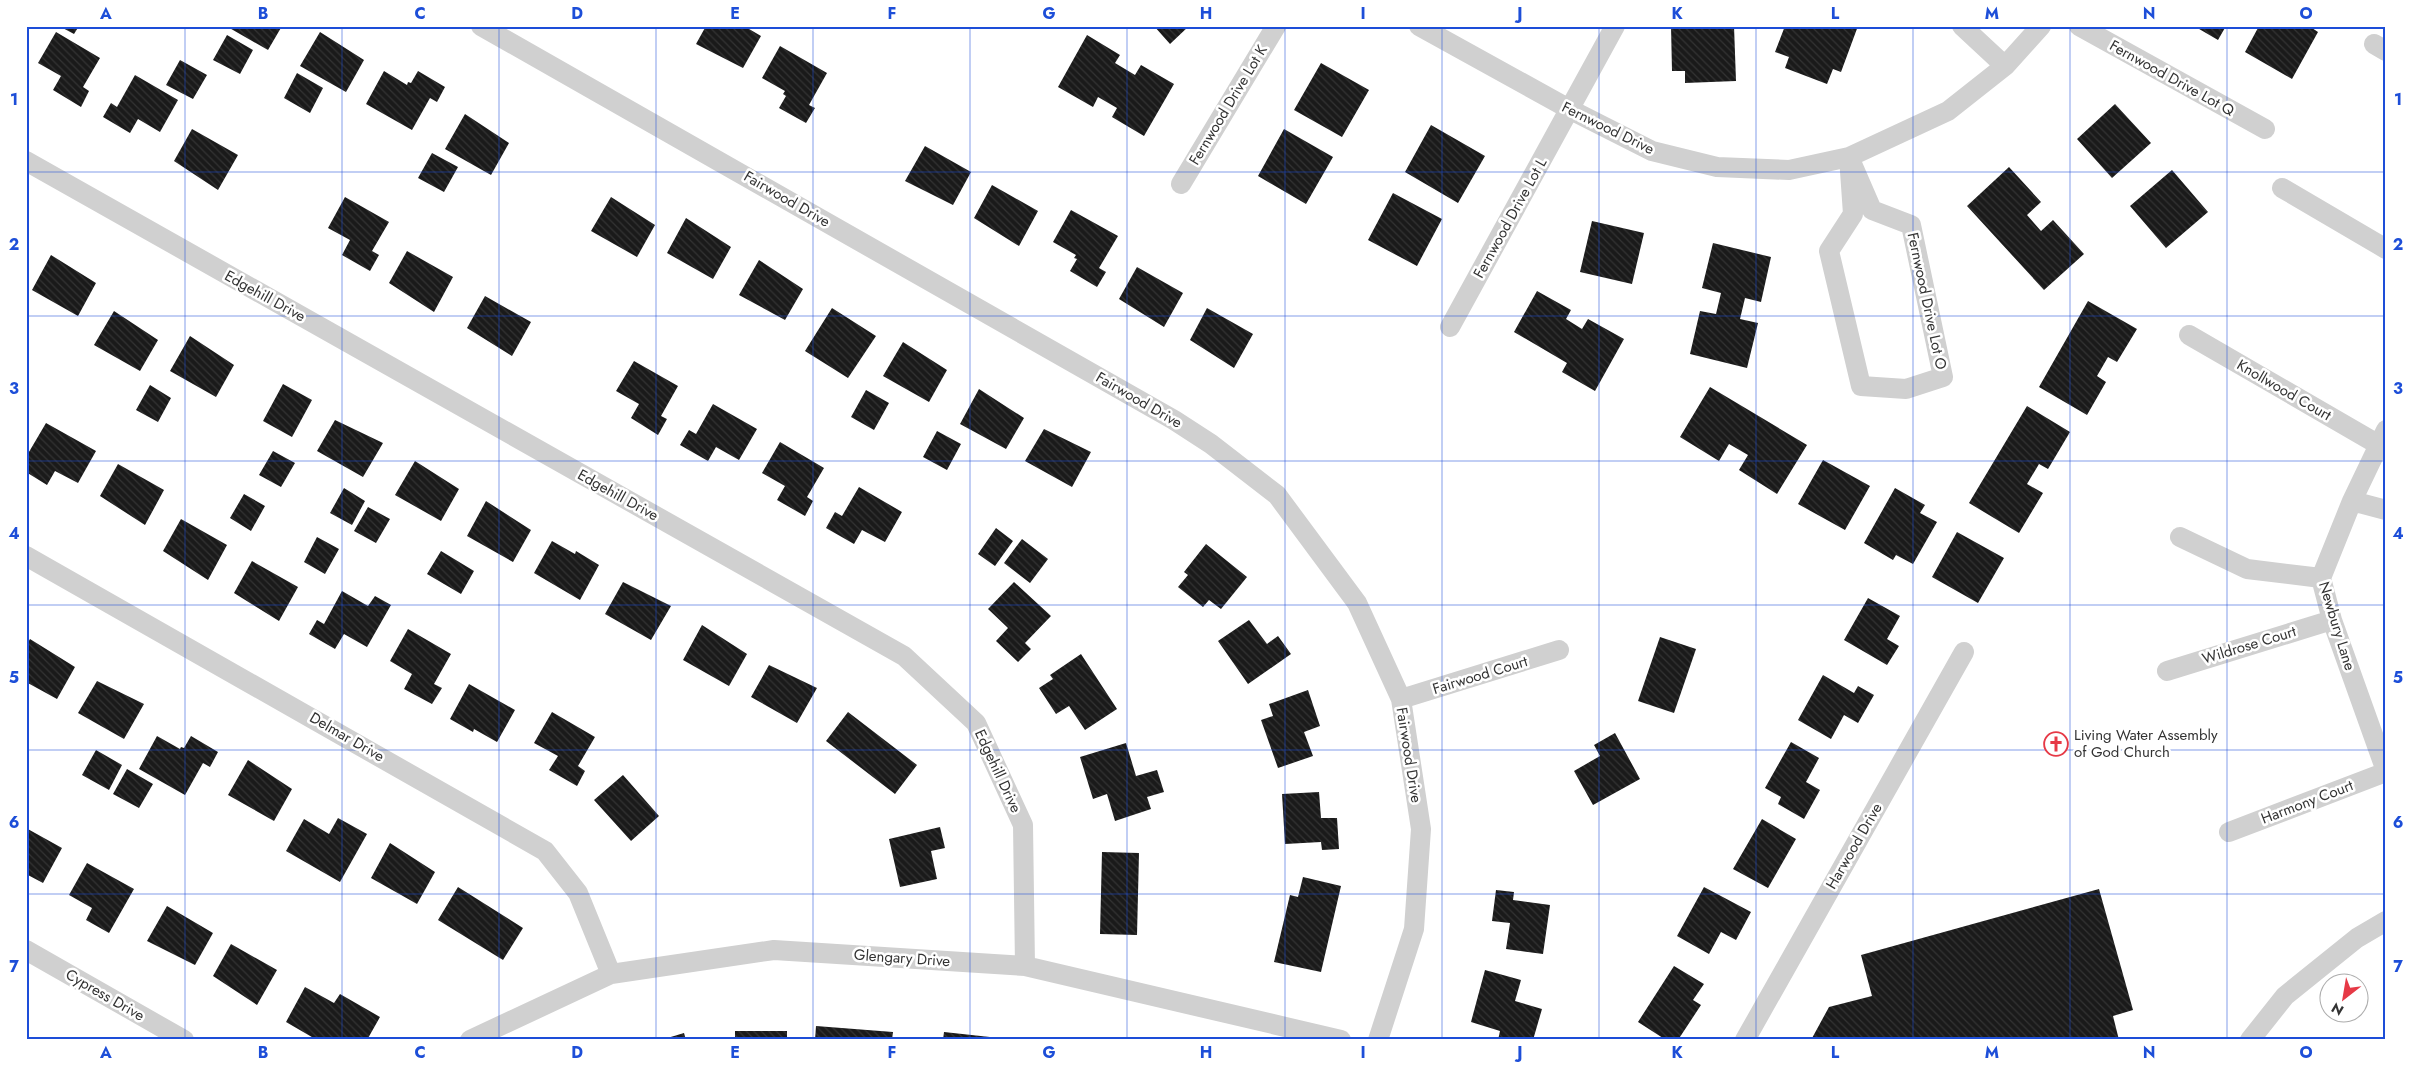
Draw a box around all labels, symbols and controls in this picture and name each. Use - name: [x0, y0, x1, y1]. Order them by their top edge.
- text: A: [99, 2, 112, 25]
- text: B: [258, 2, 268, 25]
- text: C: [414, 2, 426, 25]
- text: D: [571, 2, 583, 25]
- text: E: [730, 2, 740, 25]
- text: F: [888, 2, 896, 25]
- text: G: [1042, 2, 1056, 25]
- text: H: [1200, 2, 1212, 25]
- text: I: [1360, 2, 1366, 25]
- text: J: [1514, 2, 1523, 25]
- text: K: [1671, 2, 1683, 25]
- text: L: [1831, 2, 1840, 25]
- text: M: [1985, 2, 1999, 25]
- text: N: [2143, 2, 2155, 25]
- text: O: [2299, 2, 2313, 25]
- street label: Fernwood Drive Lot Q: [2105, 34, 2239, 122]
- street label: Fernwood Drive Lot K: [1183, 40, 1273, 169]
- text: 1: [10, 88, 18, 111]
- text: 1: [2394, 88, 2402, 111]
- street label: Fernwood Drive: [1558, 96, 1658, 160]
- street label: Fernwood Drive Lot L: [1468, 154, 1552, 282]
- street label: Fairwood Drive: [740, 165, 835, 233]
- street label: Fernwood Drive Lot O: [1902, 230, 1952, 372]
- text: 2: [9, 233, 19, 256]
- text: 2: [2393, 233, 2403, 256]
- street label: Edgehill Drive: [220, 265, 310, 327]
- street label: Knollwood Court: [2233, 354, 2336, 426]
- street label: Fairwood Drive: [1092, 366, 1187, 434]
- text: 3: [9, 377, 19, 400]
- text: 3: [2393, 377, 2403, 400]
- street label: Edgehill Drive: [573, 464, 663, 526]
- text: 4: [8, 522, 20, 545]
- text: 4: [2392, 522, 2404, 545]
- street label: Newbury Lane: [2313, 579, 2361, 673]
- street label: Wildrose Court: [2199, 620, 2299, 670]
- street label: Fairwood Court: [1430, 650, 1531, 700]
- text: 5: [9, 666, 19, 689]
- text: 5: [2393, 666, 2403, 689]
- street label: Fairwood Drive: [1391, 706, 1427, 805]
- street label: Delmar Drive: [305, 707, 389, 767]
- place label: Living Water Assembly of God Church: [2074, 724, 2218, 763]
- street label: Edgehill Drive: [969, 726, 1027, 816]
- church icon: Living Water Assembly of God Church: [2043, 731, 2069, 757]
- street label: Harmony Court: [2258, 774, 2357, 830]
- street label: Harwood Drive: [1820, 799, 1888, 893]
- text: 6: [9, 811, 19, 834]
- text: 6: [2393, 811, 2403, 834]
- street label: Glengary Drive: [853, 944, 951, 972]
- text: 7: [9, 955, 19, 978]
- text: 7: [2393, 955, 2403, 978]
- street label: Cypress Drive: [61, 963, 149, 1027]
- north arrow: [2320, 974, 2370, 1024]
- text: N: [2327, 998, 2347, 1021]
- text: A: [99, 1041, 112, 1064]
- text: B: [258, 1041, 268, 1064]
- text: C: [414, 1041, 426, 1064]
- text: D: [571, 1041, 583, 1064]
- text: E: [730, 1041, 740, 1064]
- text: F: [888, 1041, 896, 1064]
- text: G: [1042, 1041, 1056, 1064]
- text: H: [1200, 1041, 1212, 1064]
- text: I: [1360, 1041, 1366, 1064]
- text: J: [1514, 1041, 1523, 1064]
- text: K: [1671, 1041, 1683, 1064]
- text: L: [1831, 1041, 1840, 1064]
- text: M: [1985, 1041, 1999, 1064]
- text: N: [2143, 1041, 2155, 1064]
- text: O: [2299, 1041, 2313, 1064]

